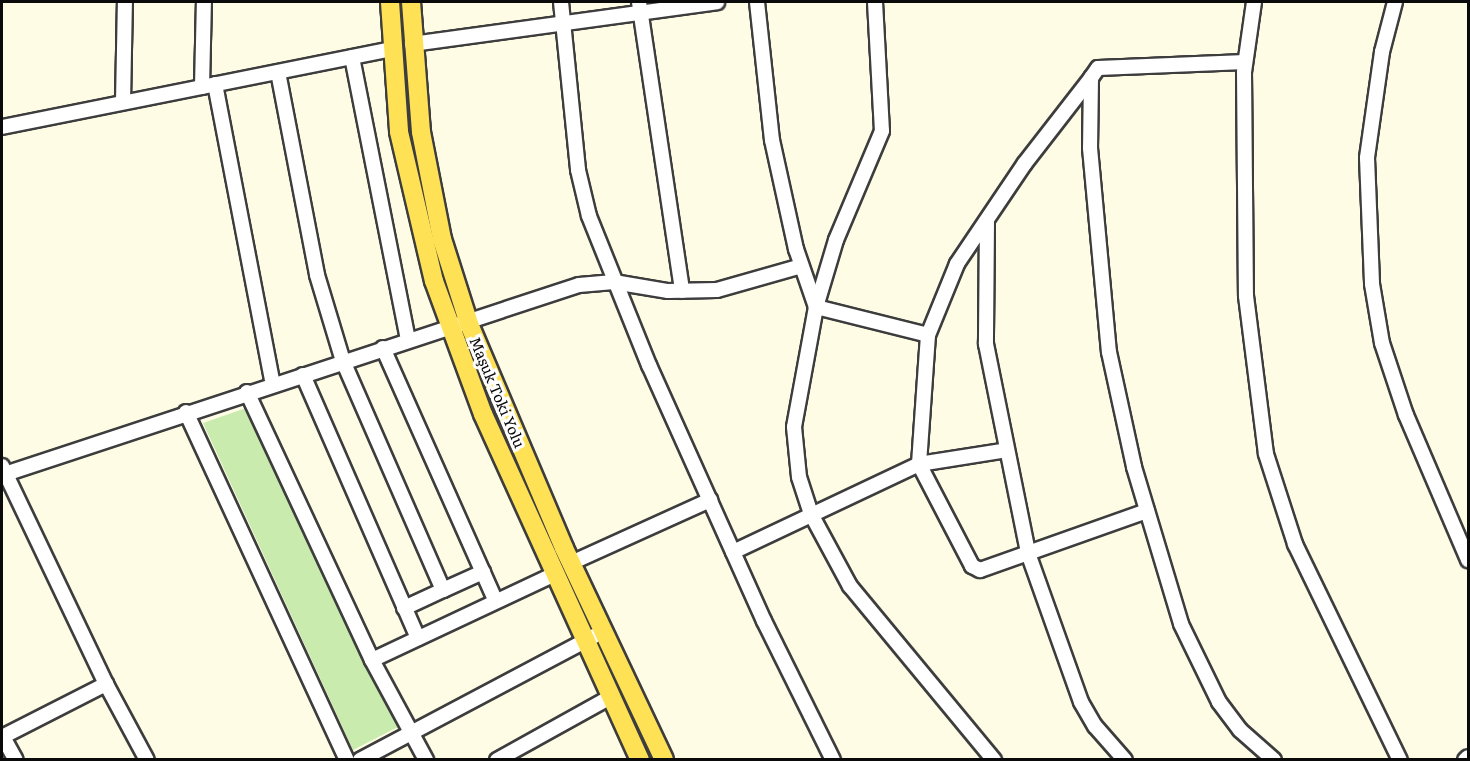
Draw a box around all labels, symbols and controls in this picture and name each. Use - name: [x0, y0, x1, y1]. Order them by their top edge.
- street label: Maşuk Toki Yolu: [466, 334, 530, 450]

